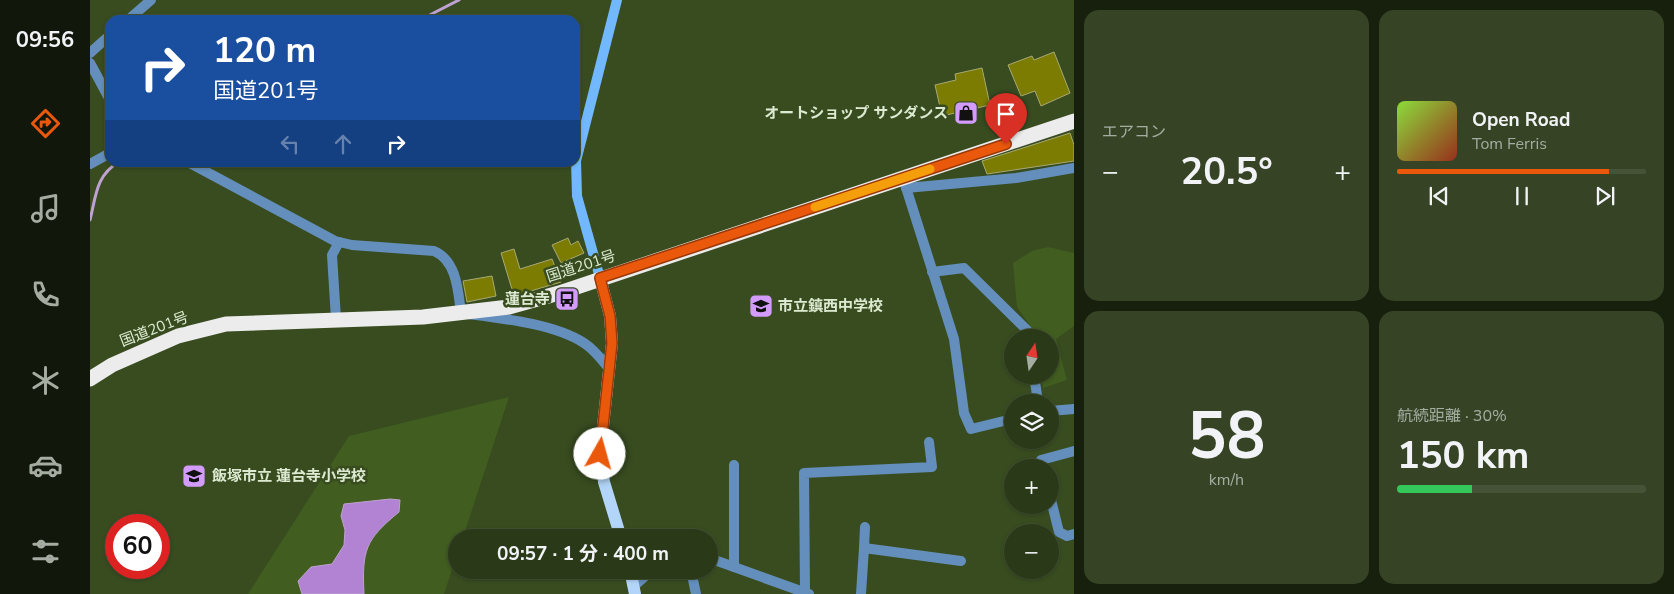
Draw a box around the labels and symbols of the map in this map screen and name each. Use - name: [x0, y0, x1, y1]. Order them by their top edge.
- pin: [985, 93, 1027, 144]
- shop icon: オートショップ サンダンス: [953, 100, 979, 126]
- place label: オートショップ サンダンス: [764, 103, 948, 123]
- street label: 国道201号: [544, 245, 618, 287]
- bus stop icon: 蓮台寺: [554, 286, 580, 312]
- place label: 蓮台寺: [505, 289, 550, 309]
- school or university icon: 市立鎮西中学校: [748, 293, 774, 319]
- place label: 市立鎮西中学校: [778, 296, 883, 316]
- street label: 国道201号: [117, 307, 191, 351]
- north arrow: [1004, 329, 1059, 384]
- position arrow: [573, 427, 625, 479]
- school or university icon: 飯塚市立 蓮台寺小学校: [181, 463, 207, 489]
- place label: 飯塚市立 蓮台寺小学校: [212, 466, 366, 486]
- speed limit sign: 60: [105, 514, 170, 579]

